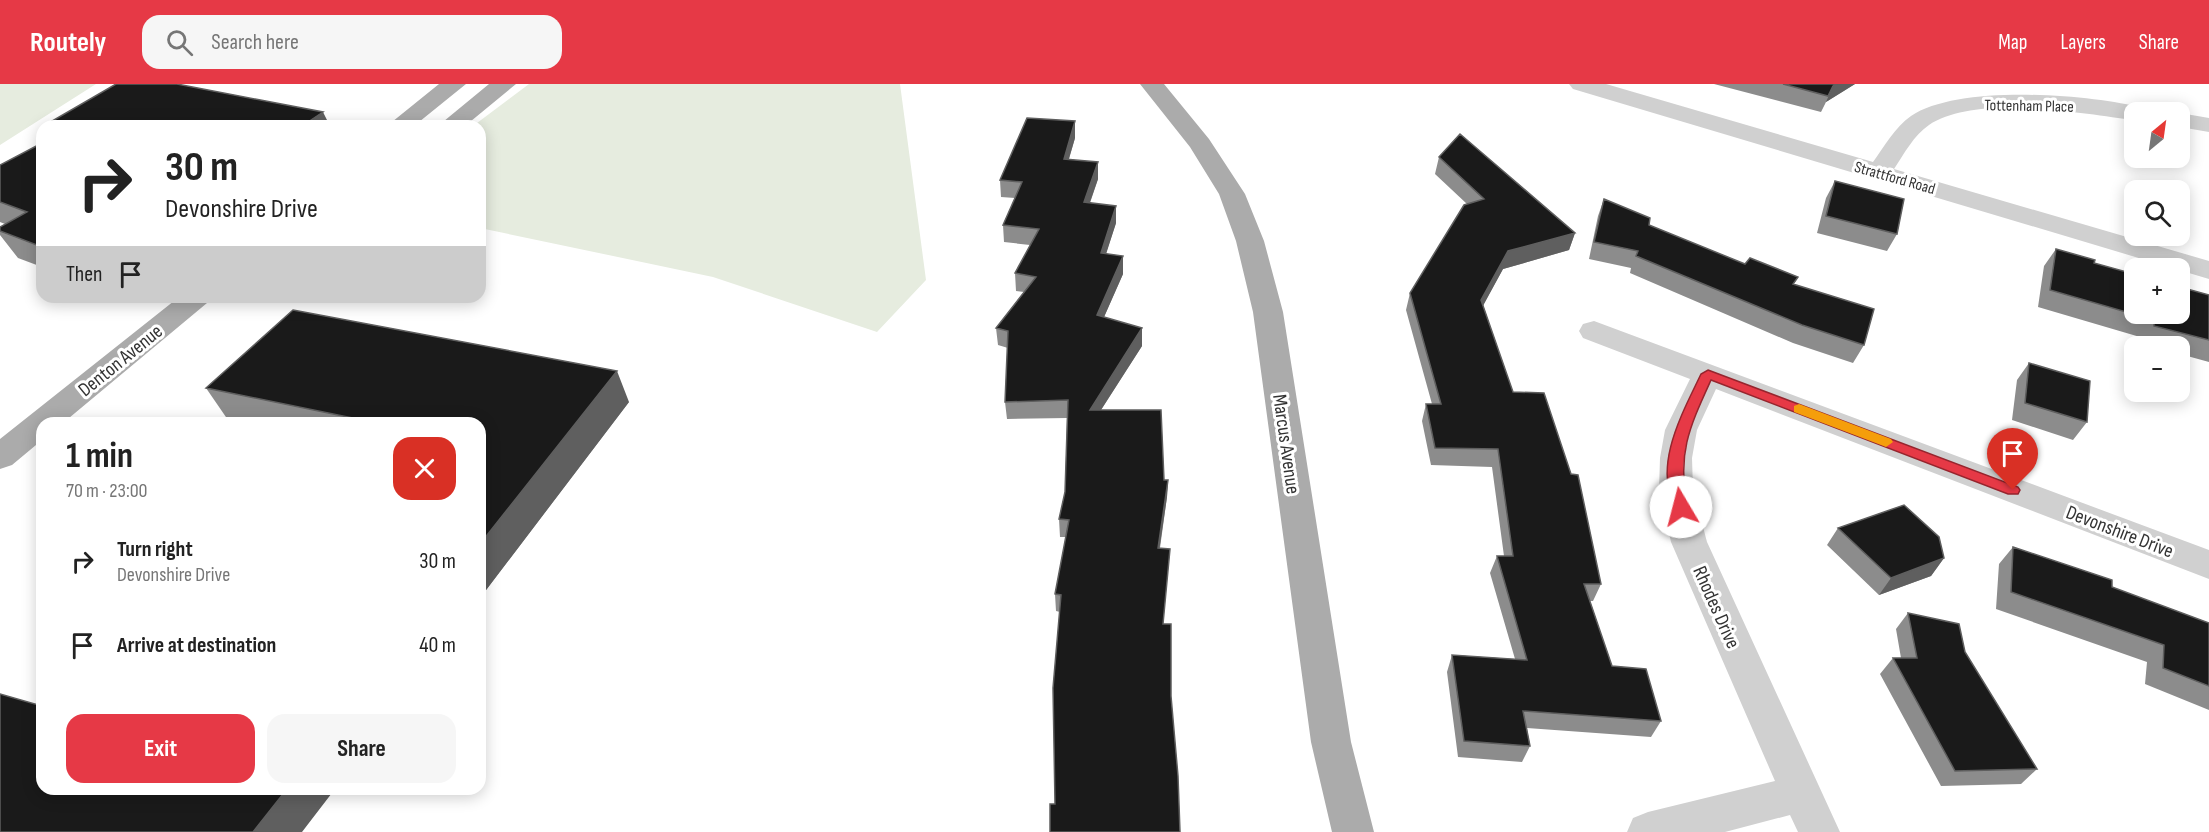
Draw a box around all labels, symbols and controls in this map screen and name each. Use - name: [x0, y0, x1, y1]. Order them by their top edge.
- search box: [142, 15, 562, 69]
- text: Routely: [30, 26, 106, 59]
- icon: search: [163, 26, 196, 59]
- text: Search here: [211, 29, 299, 56]
- text: Map: [1998, 30, 2027, 55]
- text: Layers: [2060, 30, 2106, 55]
- text: Share: [2139, 30, 2179, 55]
- street label: Tottenham Place: [1984, 96, 2074, 117]
- north arrow: [2124, 102, 2190, 168]
- map controls: [2124, 102, 2190, 402]
- text: 30 m: [165, 142, 238, 193]
- icon: right: [66, 144, 144, 222]
- street label: Strattford Road: [1852, 158, 1937, 199]
- button: search: [2124, 180, 2190, 246]
- text: Devonshire Drive: [165, 193, 318, 225]
- icon: arrive: [114, 258, 147, 291]
- button: +: [2124, 258, 2190, 324]
- text: Then: [66, 261, 102, 288]
- street label: Denton Avenue: [74, 320, 168, 402]
- button: −: [2124, 336, 2190, 402]
- street label: Marcus Avenue: [1267, 393, 1305, 496]
- pin: [1987, 428, 2038, 490]
- text: 1 min: [66, 435, 133, 478]
- button: close: [393, 437, 456, 500]
- icon: arrive: [1996, 437, 2029, 470]
- position arrow: [1649, 475, 1713, 539]
- text: 70 m · 23:00: [66, 479, 147, 503]
- street label: Devonshire Drive: [2062, 500, 2177, 563]
- text: Turn right: [117, 536, 193, 563]
- icon: right: [66, 545, 99, 578]
- text: 30 m: [419, 548, 456, 575]
- street label: Rhodes Drive: [1687, 562, 1745, 652]
- text: Devonshire Drive: [117, 563, 230, 587]
- icon: arrive: [66, 629, 99, 662]
- text: Arrive at destination: [117, 632, 276, 659]
- text: 40 m: [419, 632, 456, 659]
- button: Exit: [66, 714, 255, 783]
- button: Share: [267, 714, 456, 783]

